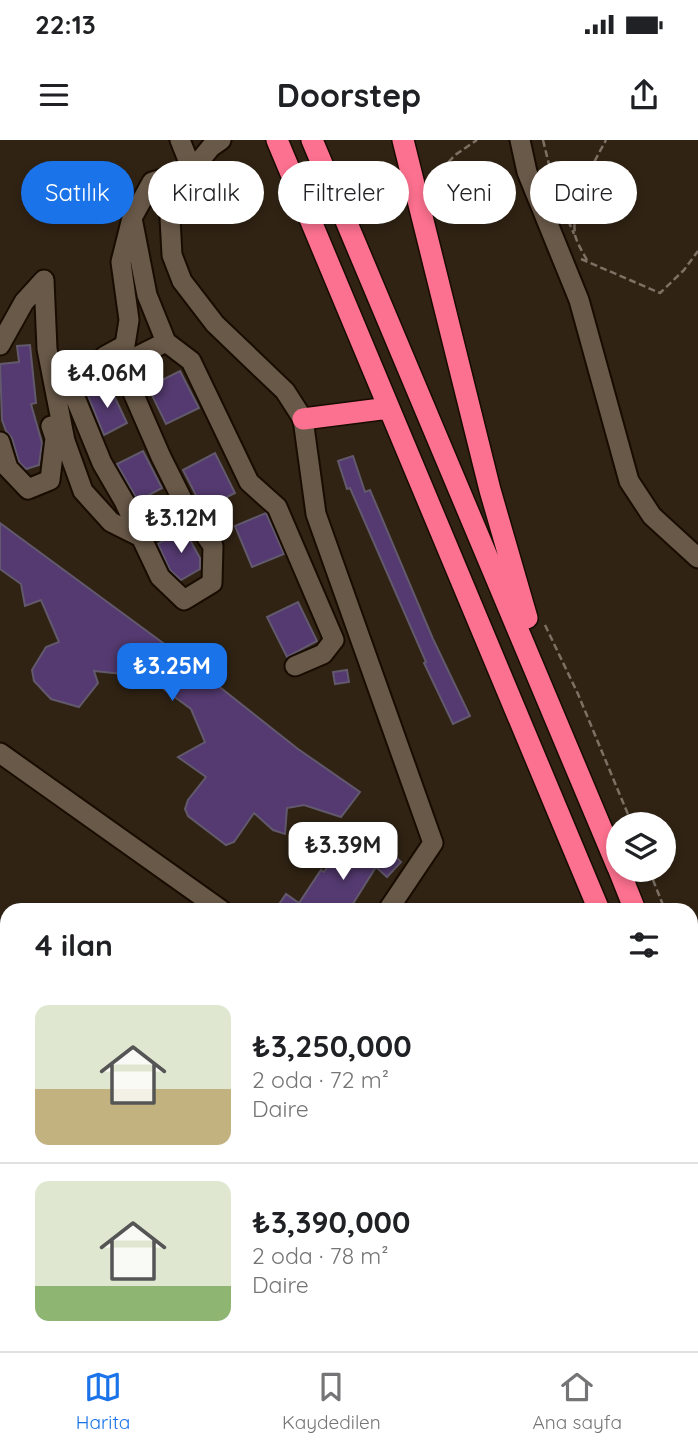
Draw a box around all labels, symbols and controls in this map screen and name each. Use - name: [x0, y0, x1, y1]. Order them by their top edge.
- text: 22:13: [35, 8, 96, 41]
- text: Doorstep: [277, 75, 421, 115]
- icon: menu: [35, 76, 73, 114]
- icon: share: [625, 76, 663, 114]
- chip: Satılık: [21, 161, 134, 224]
- chip: Kiralık: [148, 161, 264, 224]
- chip: Filtreler: [278, 161, 409, 224]
- chip: Yeni: [423, 161, 516, 224]
- chip: Daire: [530, 161, 637, 224]
- pin: ₺4.06M: [50, 350, 164, 410]
- text: ₺4.06M: [67, 358, 147, 387]
- pin: ₺3.12M: [124, 496, 238, 555]
- text: ₺3.12M: [145, 503, 217, 532]
- pin: ₺3.25M: [115, 644, 229, 703]
- text: ₺3.25M: [133, 651, 211, 680]
- map controls: [606, 812, 676, 882]
- button: layers: [606, 812, 676, 882]
- pin: ₺3.39M: [286, 822, 400, 882]
- text: ₺3.39M: [305, 830, 381, 859]
- text: 4 ilan: [35, 926, 113, 964]
- icon: filters: [625, 926, 663, 964]
- text: ₺3,250,000: [252, 1027, 412, 1065]
- icon: home: [91, 1033, 175, 1117]
- text: 2 oda · 72 m²: [252, 1065, 389, 1094]
- text: Daire: [252, 1094, 309, 1123]
- text: ₺3,390,000: [252, 1203, 410, 1241]
- icon: home: [91, 1209, 175, 1293]
- text: 2 oda · 78 m²: [252, 1241, 389, 1270]
- text: Daire: [252, 1270, 309, 1299]
- tab: Harita: [76, 1368, 130, 1434]
- tab: Kaydedilen: [282, 1368, 381, 1434]
- tab: Ana sayfa: [532, 1368, 622, 1434]

